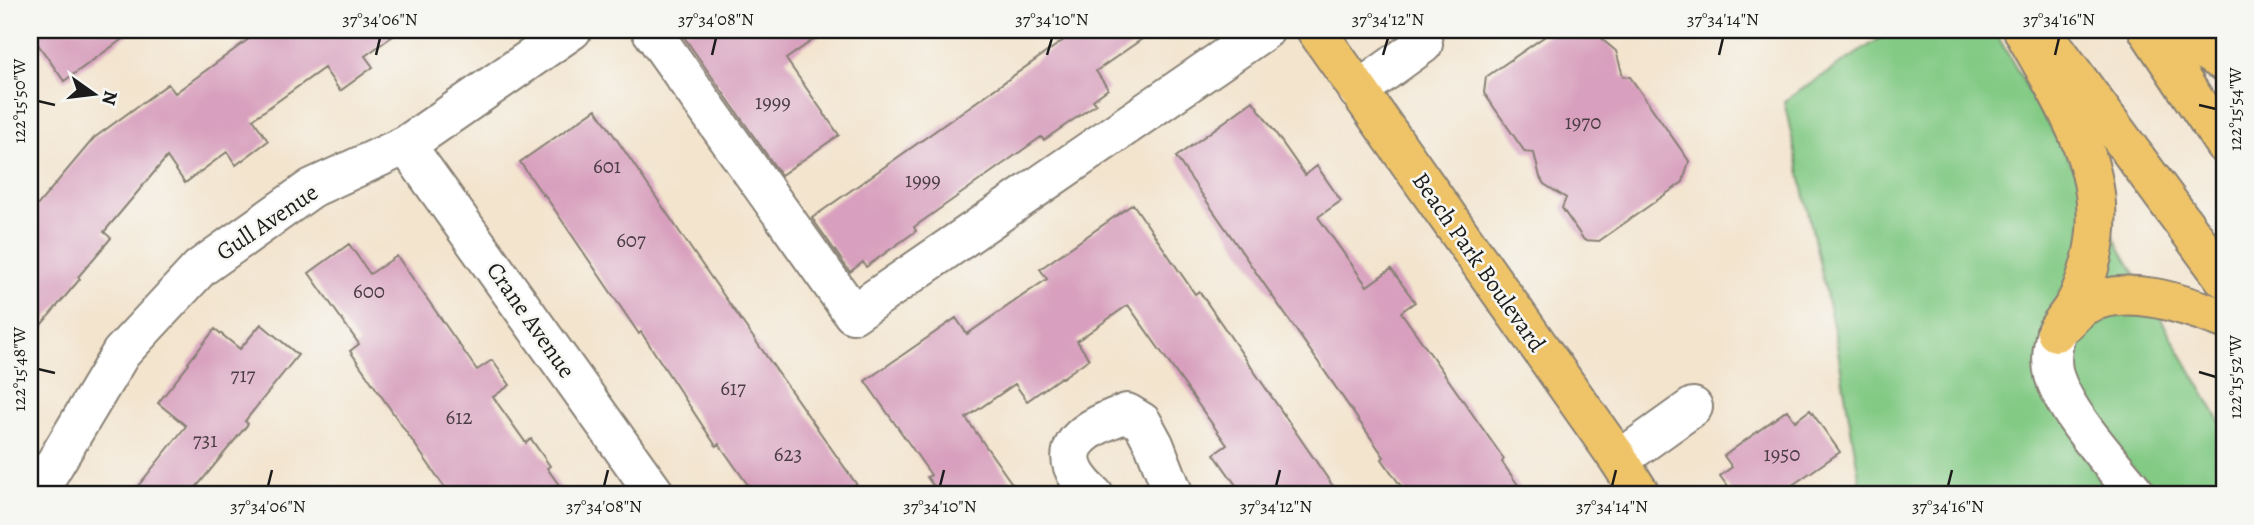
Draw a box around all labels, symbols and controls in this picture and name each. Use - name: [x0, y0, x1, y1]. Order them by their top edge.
- text: 37°34'06"N: [342, 7, 418, 31]
- text: 37°34'08"N: [678, 7, 754, 31]
- text: 37°34'10"N: [1015, 7, 1089, 31]
- text: 37°34'12"N: [1352, 7, 1424, 31]
- text: 37°34'14"N: [1687, 7, 1759, 31]
- text: 37°34'16"N: [2023, 7, 2095, 31]
- text: 122°15'50"W: [7, 58, 31, 144]
- north arrow: [60, 60, 130, 130]
- text: 122°15'54"W: [2223, 67, 2247, 151]
- text: N: [95, 88, 124, 108]
- house number: 1999: [755, 88, 791, 116]
- house number: 1970: [1565, 108, 1601, 136]
- house number: 601: [593, 152, 621, 180]
- house number: 1999: [905, 166, 941, 194]
- street label: Beach Park Boulevard: [1405, 166, 1553, 358]
- street label: Gull Avenue: [210, 176, 324, 268]
- house number: 607: [616, 226, 646, 254]
- street label: Crane Avenue: [479, 256, 583, 384]
- house number: 600: [353, 277, 385, 305]
- text: 122°15'48"W: [7, 326, 31, 411]
- text: 122°15'52"W: [2223, 335, 2247, 419]
- house number: 717: [231, 361, 256, 389]
- house number: 617: [720, 374, 746, 402]
- house number: 612: [446, 403, 472, 431]
- house number: 731: [193, 426, 217, 454]
- house number: 623: [774, 440, 802, 468]
- house number: 1950: [1764, 440, 1800, 468]
- text: 37°34'06"N: [230, 494, 306, 518]
- text: 37°34'08"N: [566, 494, 642, 518]
- text: 37°34'10"N: [903, 494, 977, 518]
- text: 37°34'12"N: [1240, 494, 1312, 518]
- text: 37°34'14"N: [1576, 494, 1648, 518]
- text: 37°34'16"N: [1912, 494, 1984, 518]

